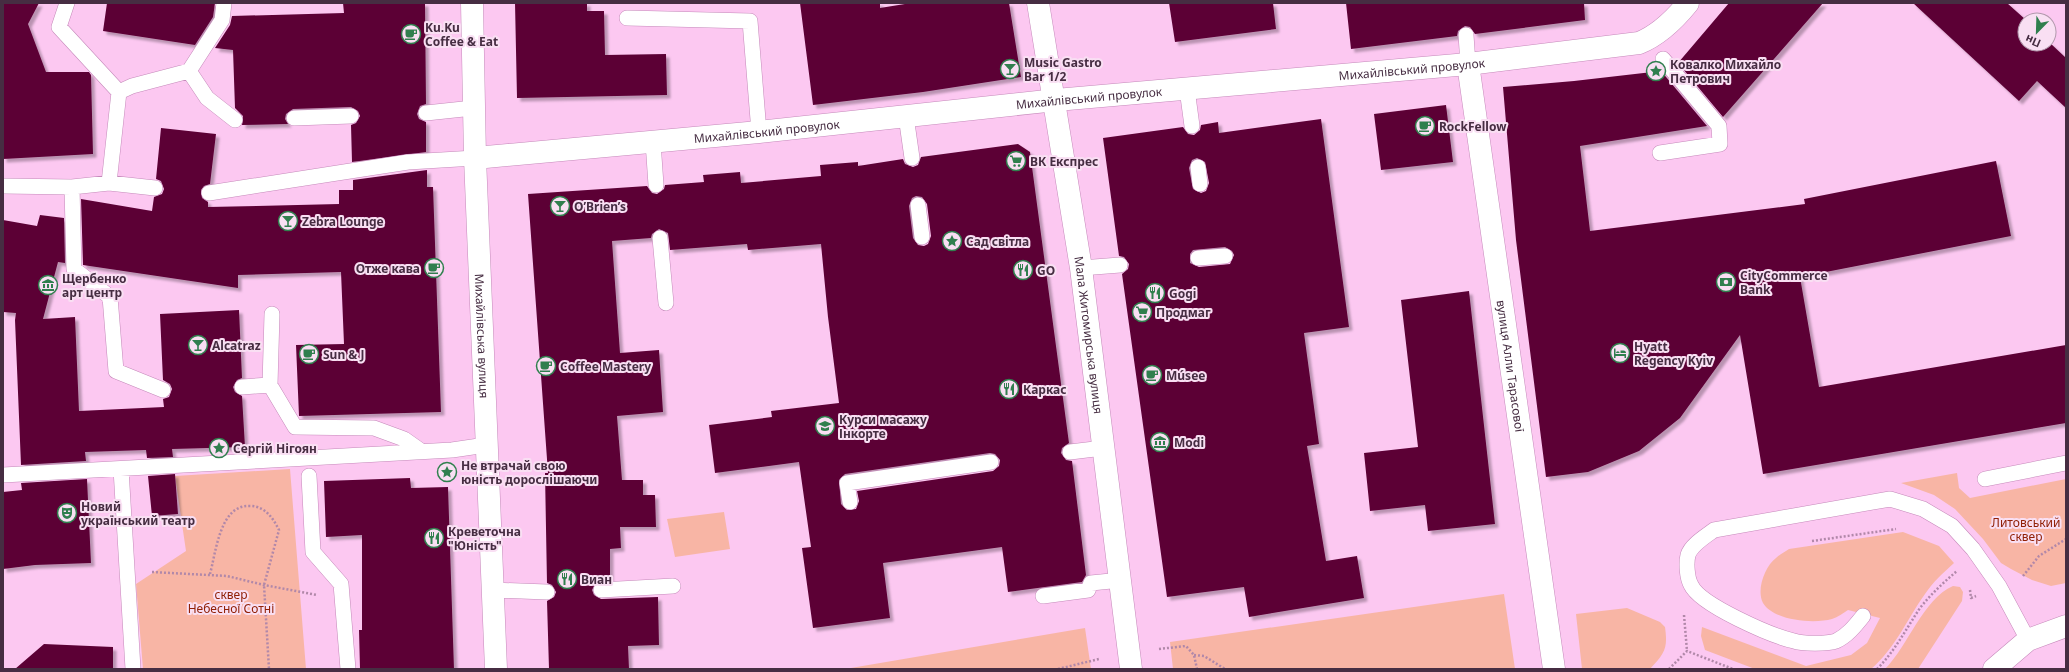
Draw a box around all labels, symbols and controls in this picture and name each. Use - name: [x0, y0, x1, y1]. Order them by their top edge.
- north arrow: [2017, 12, 2057, 52]
- place label: Ku.Ku Coffee & Eat: [425, 19, 498, 50]
- cafe icon: Ku.Ku Coffee & Eat: [400, 23, 422, 45]
- text: Пн: [2023, 32, 2043, 52]
- street label: Михайлівський провулок: [1338, 53, 1486, 84]
- place label: Music Gastro Bar 1/2: [1024, 54, 1102, 85]
- place label: Ковалко Михайло Петрович: [1670, 56, 1781, 87]
- bar icon: Music Gastro Bar 1/2: [999, 58, 1021, 80]
- place icon: Ковалко Михайло Петрович: [1645, 60, 1667, 82]
- street label: Михайлівський провулок: [1015, 82, 1163, 113]
- street label: Михайлівський провулок: [693, 115, 841, 146]
- cafe icon: RockFellow: [1414, 115, 1436, 137]
- place label: RockFellow: [1439, 118, 1507, 135]
- supermarket icon: ВК Експрес: [1005, 150, 1027, 172]
- place label: ВК Експрес: [1030, 153, 1098, 170]
- bar icon: O’Brien’s: [549, 195, 571, 217]
- place label: O’Brien’s: [574, 198, 626, 215]
- bar icon: Zebra Lounge: [277, 210, 299, 232]
- place label: Zebra Lounge: [302, 213, 384, 230]
- place icon: Сад світла: [941, 230, 963, 252]
- place label: Сад світла: [966, 233, 1029, 250]
- street label: Мала Житомирська вулиця: [1071, 255, 1108, 415]
- cafe icon: Отже кава: [423, 257, 445, 279]
- restaurant icon: GO: [1012, 259, 1034, 281]
- place label: Отже кава: [356, 260, 420, 277]
- place label: GO: [1037, 262, 1055, 279]
- place label: CityCommerce Bank: [1740, 267, 1828, 298]
- place label: Щербенко арт центр: [62, 270, 127, 301]
- bank icon: CityCommerce Bank: [1715, 271, 1737, 293]
- street label: Михайлівська вулиця: [471, 273, 493, 398]
- museum icon: Щербенко арт центр: [37, 274, 59, 296]
- restaurant icon: Gogi: [1144, 282, 1166, 304]
- place label: Gogi: [1169, 285, 1196, 302]
- street label: вулиця Алли Тарасової: [1493, 299, 1529, 433]
- supermarket icon: Продмаг: [1131, 301, 1153, 323]
- place label: Продмаг: [1156, 304, 1211, 321]
- bar icon: Alcatraz: [187, 334, 209, 356]
- place label: Alcatraz: [212, 337, 261, 354]
- place label: Hyatt Regency Kyiv: [1634, 338, 1713, 369]
- hotel icon: Hyatt Regency Kyiv: [1609, 342, 1631, 364]
- cafe icon: Sun & J: [298, 343, 320, 365]
- place label: Sun & J: [323, 346, 364, 363]
- cafe icon: Coffee Mastery: [535, 355, 557, 377]
- place label: Coffee Mastery: [560, 358, 651, 375]
- cafe icon: Músee: [1141, 364, 1163, 386]
- place label: Músee: [1166, 367, 1205, 384]
- restaurant icon: Каркас: [998, 378, 1020, 400]
- place label: Каркас: [1023, 381, 1067, 398]
- place label: Курси масажу Інкорте: [839, 411, 927, 442]
- school or university icon: Курси масажу Інкорте: [814, 415, 836, 437]
- museum icon: Modi: [1149, 431, 1171, 453]
- place label: Modi: [1174, 434, 1204, 451]
- place icon: Сергій Нігоян: [208, 437, 230, 459]
- place label: Сергій Нігоян: [233, 440, 317, 457]
- place label: Не втрачай свою юність дорослішаючи: [461, 457, 597, 488]
- place icon: Не втрачай свою юність дорослішаючи: [436, 461, 458, 483]
- place label: Новий український театр: [80, 498, 196, 529]
- theatre icon: Новий український театр: [56, 502, 78, 524]
- park label: Литовський сквер: [1992, 514, 2060, 545]
- place label: Креветочна "Юність": [448, 523, 521, 554]
- restaurant icon: Креветочна "Юність": [423, 527, 445, 549]
- restaurant icon: Виан: [556, 568, 578, 590]
- place label: Виан: [581, 571, 612, 588]
- park label: сквер Небесної Сотні: [188, 586, 274, 617]

